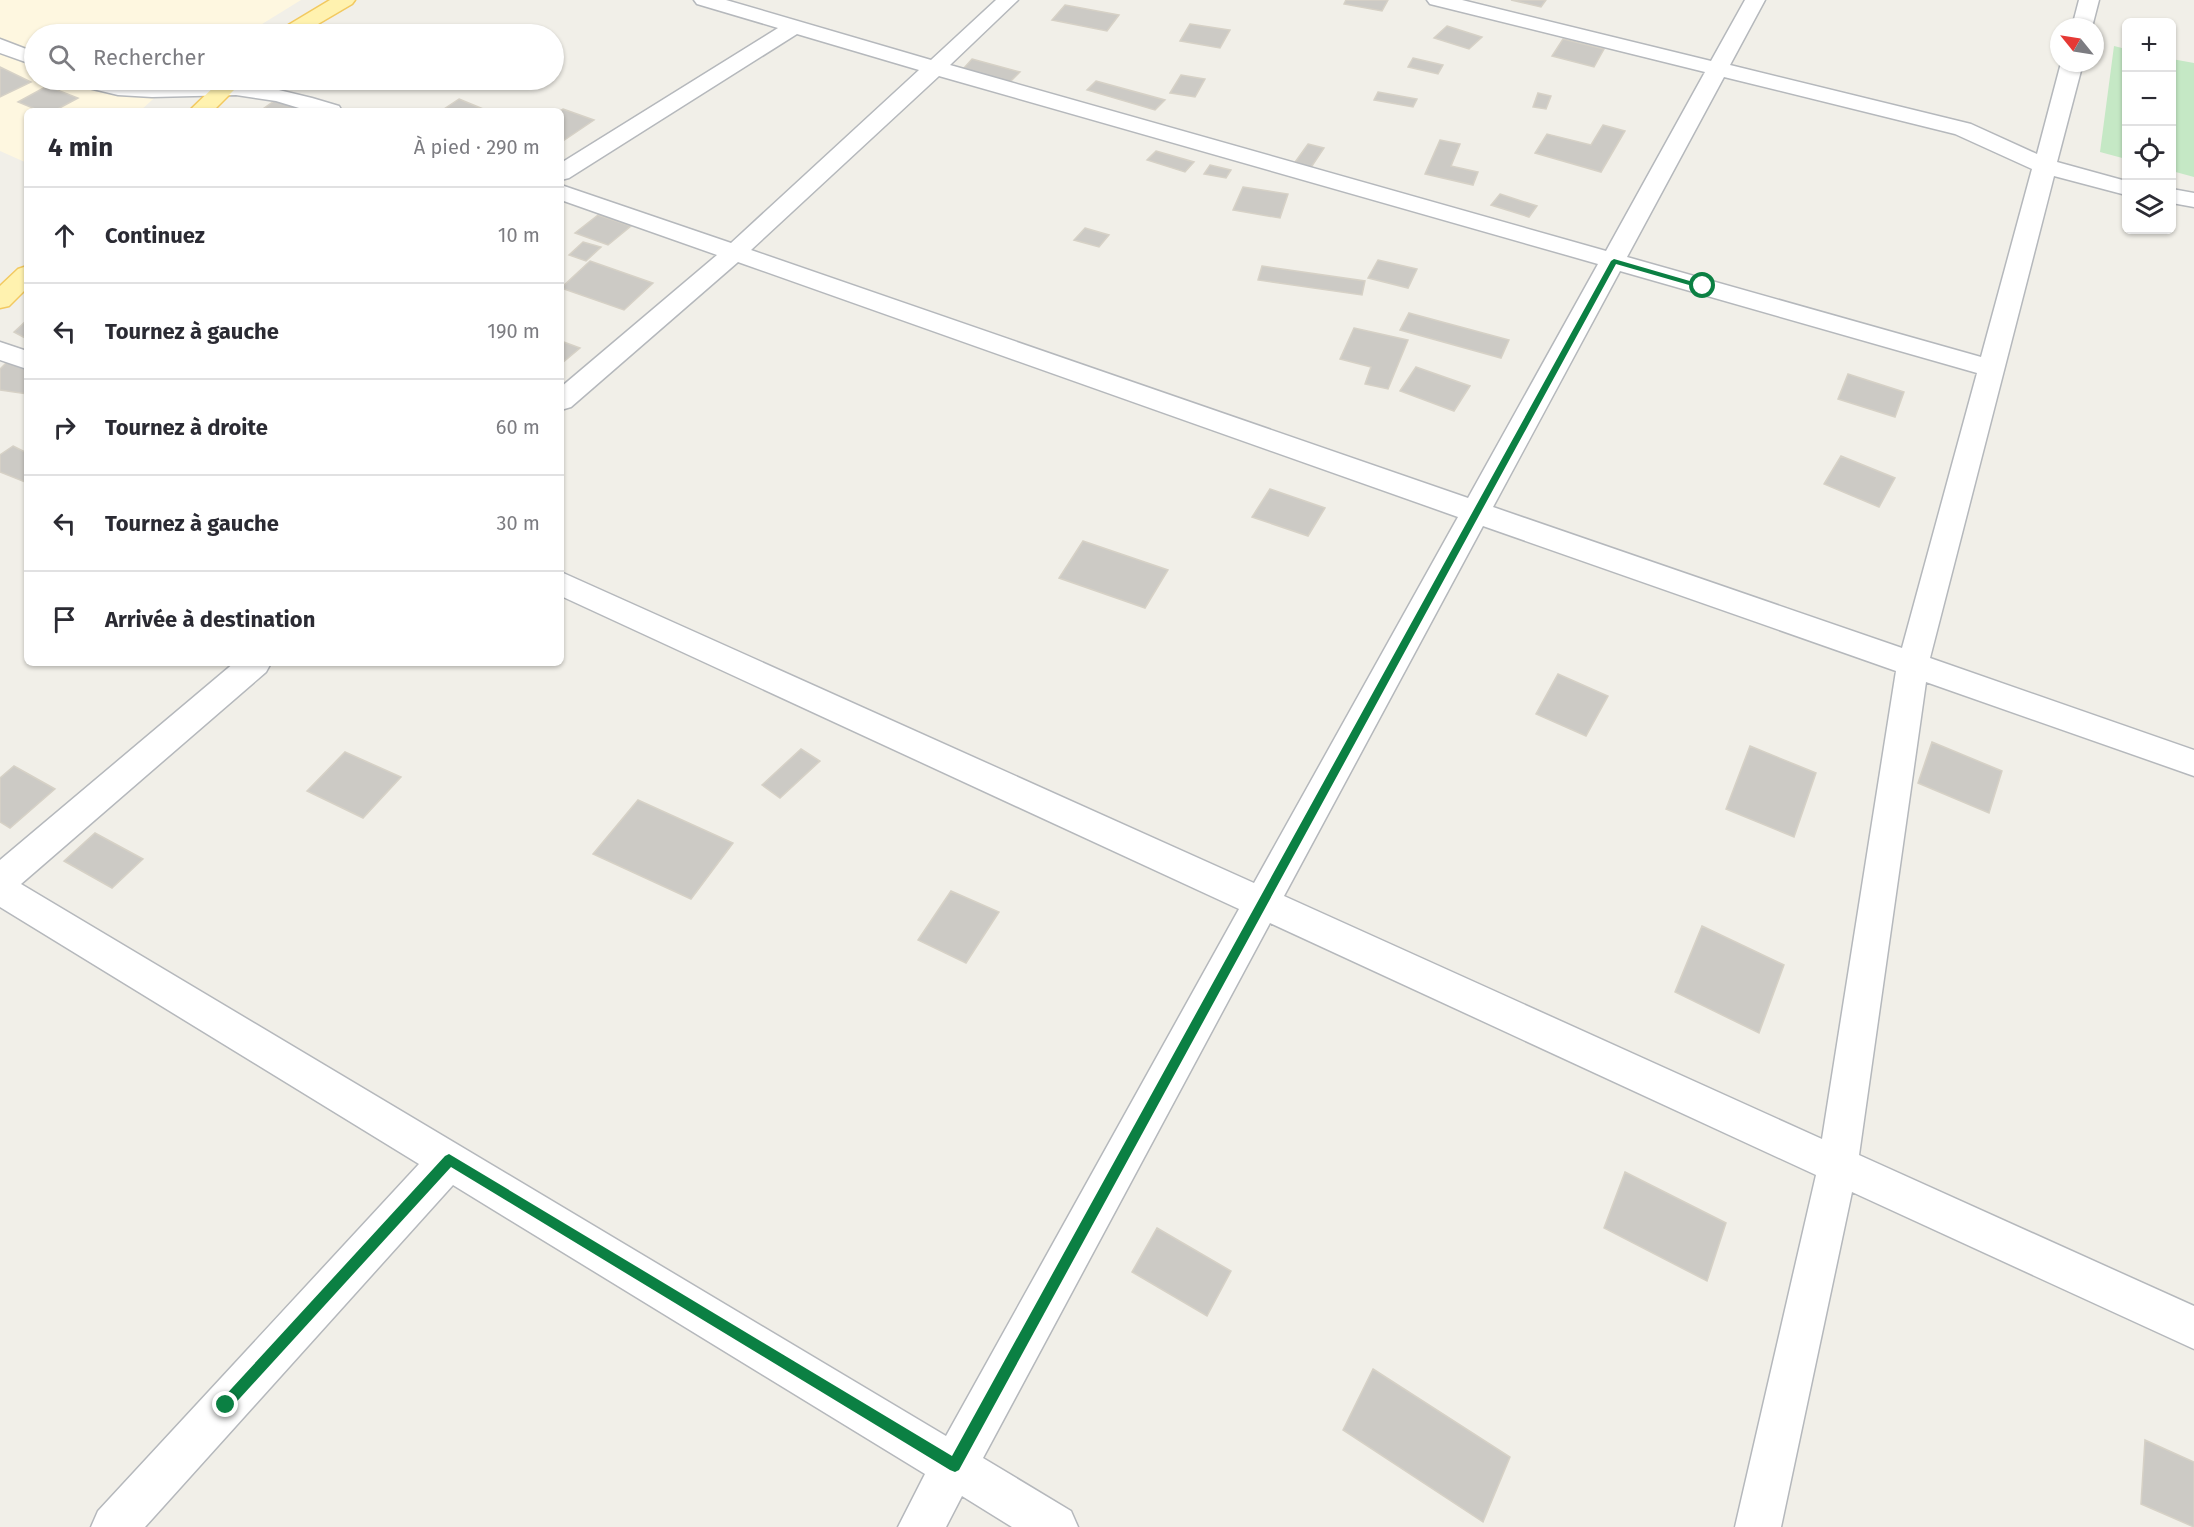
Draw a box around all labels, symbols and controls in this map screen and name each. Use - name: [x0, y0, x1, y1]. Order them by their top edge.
- north arrow: [2050, 18, 2104, 72]
- map controls: [2122, 18, 2176, 234]
- button: +: [2122, 18, 2176, 72]
- search box: [24, 24, 564, 90]
- icon: search: [45, 41, 78, 74]
- text: Rechercher: [93, 44, 205, 71]
- button: −: [2122, 72, 2176, 126]
- button: locate: [2122, 126, 2176, 180]
- text: 4 min: [48, 132, 113, 163]
- text: À pied · 290 m: [414, 135, 540, 159]
- button: layers: [2122, 180, 2176, 234]
- icon: ahead: [48, 219, 81, 252]
- text: Continuez: [105, 222, 205, 249]
- text: 10 m: [498, 223, 540, 247]
- route start: [1689, 272, 1715, 298]
- icon: left: [48, 315, 81, 348]
- text: Tournez à gauche: [105, 318, 279, 345]
- text: 190 m: [487, 319, 540, 343]
- icon: right: [48, 411, 81, 444]
- text: Tournez à droite: [105, 414, 268, 441]
- text: 60 m: [496, 415, 540, 439]
- icon: left: [48, 507, 81, 540]
- text: Tournez à gauche: [105, 510, 279, 537]
- text: 30 m: [496, 511, 540, 535]
- icon: arrive: [48, 603, 81, 636]
- text: Arrivée à destination: [105, 606, 315, 633]
- route end: [212, 1391, 238, 1417]

